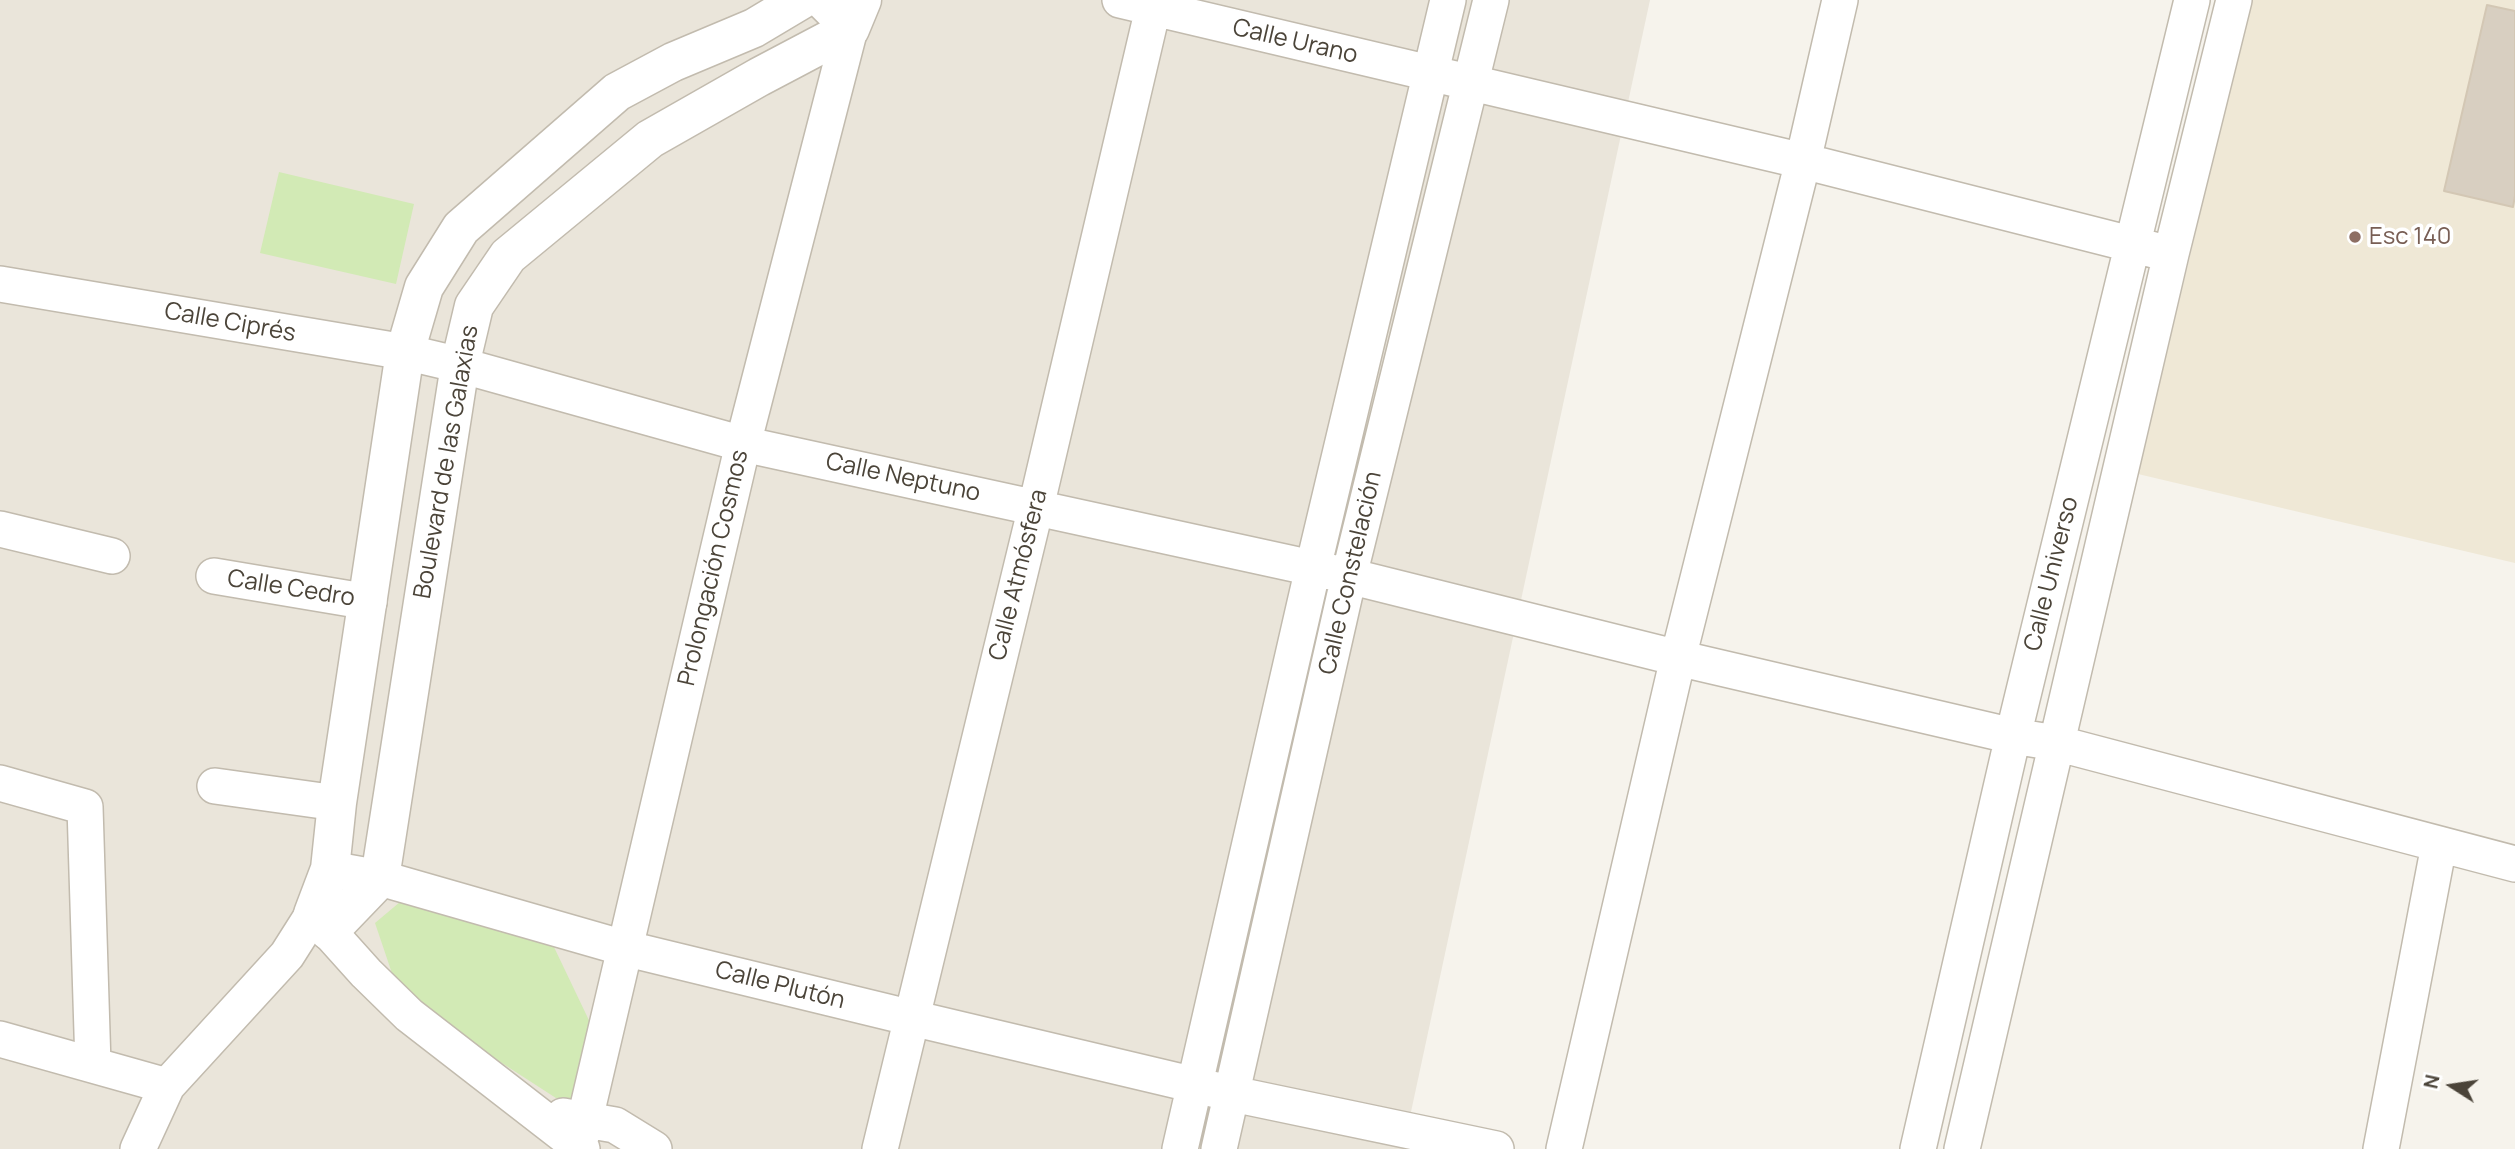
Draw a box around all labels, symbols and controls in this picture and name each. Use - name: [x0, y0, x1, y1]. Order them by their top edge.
- street label: Calle Urano: [1230, 14, 1360, 70]
- place label: Esc 140: [2369, 223, 2452, 251]
- marker: Esc 140: [2347, 229, 2363, 245]
- street label: Calle Ciprés: [162, 297, 298, 349]
- street label: Boulevard de las Galaxias: [409, 323, 485, 601]
- street label: Prolongación Cosmos: [673, 447, 755, 689]
- street label: Calle Neptuno: [823, 448, 983, 508]
- street label: Calle Constelación: [1314, 469, 1388, 677]
- street label: Calle Atmósfera: [984, 486, 1054, 664]
- street label: Calle Universo: [2019, 494, 2085, 654]
- street label: Calle Cedro: [225, 565, 357, 613]
- street label: Calle Plutón: [712, 956, 848, 1016]
- north arrow: [2417, 1051, 2487, 1121]
- text: N: [2417, 1072, 2446, 1091]

